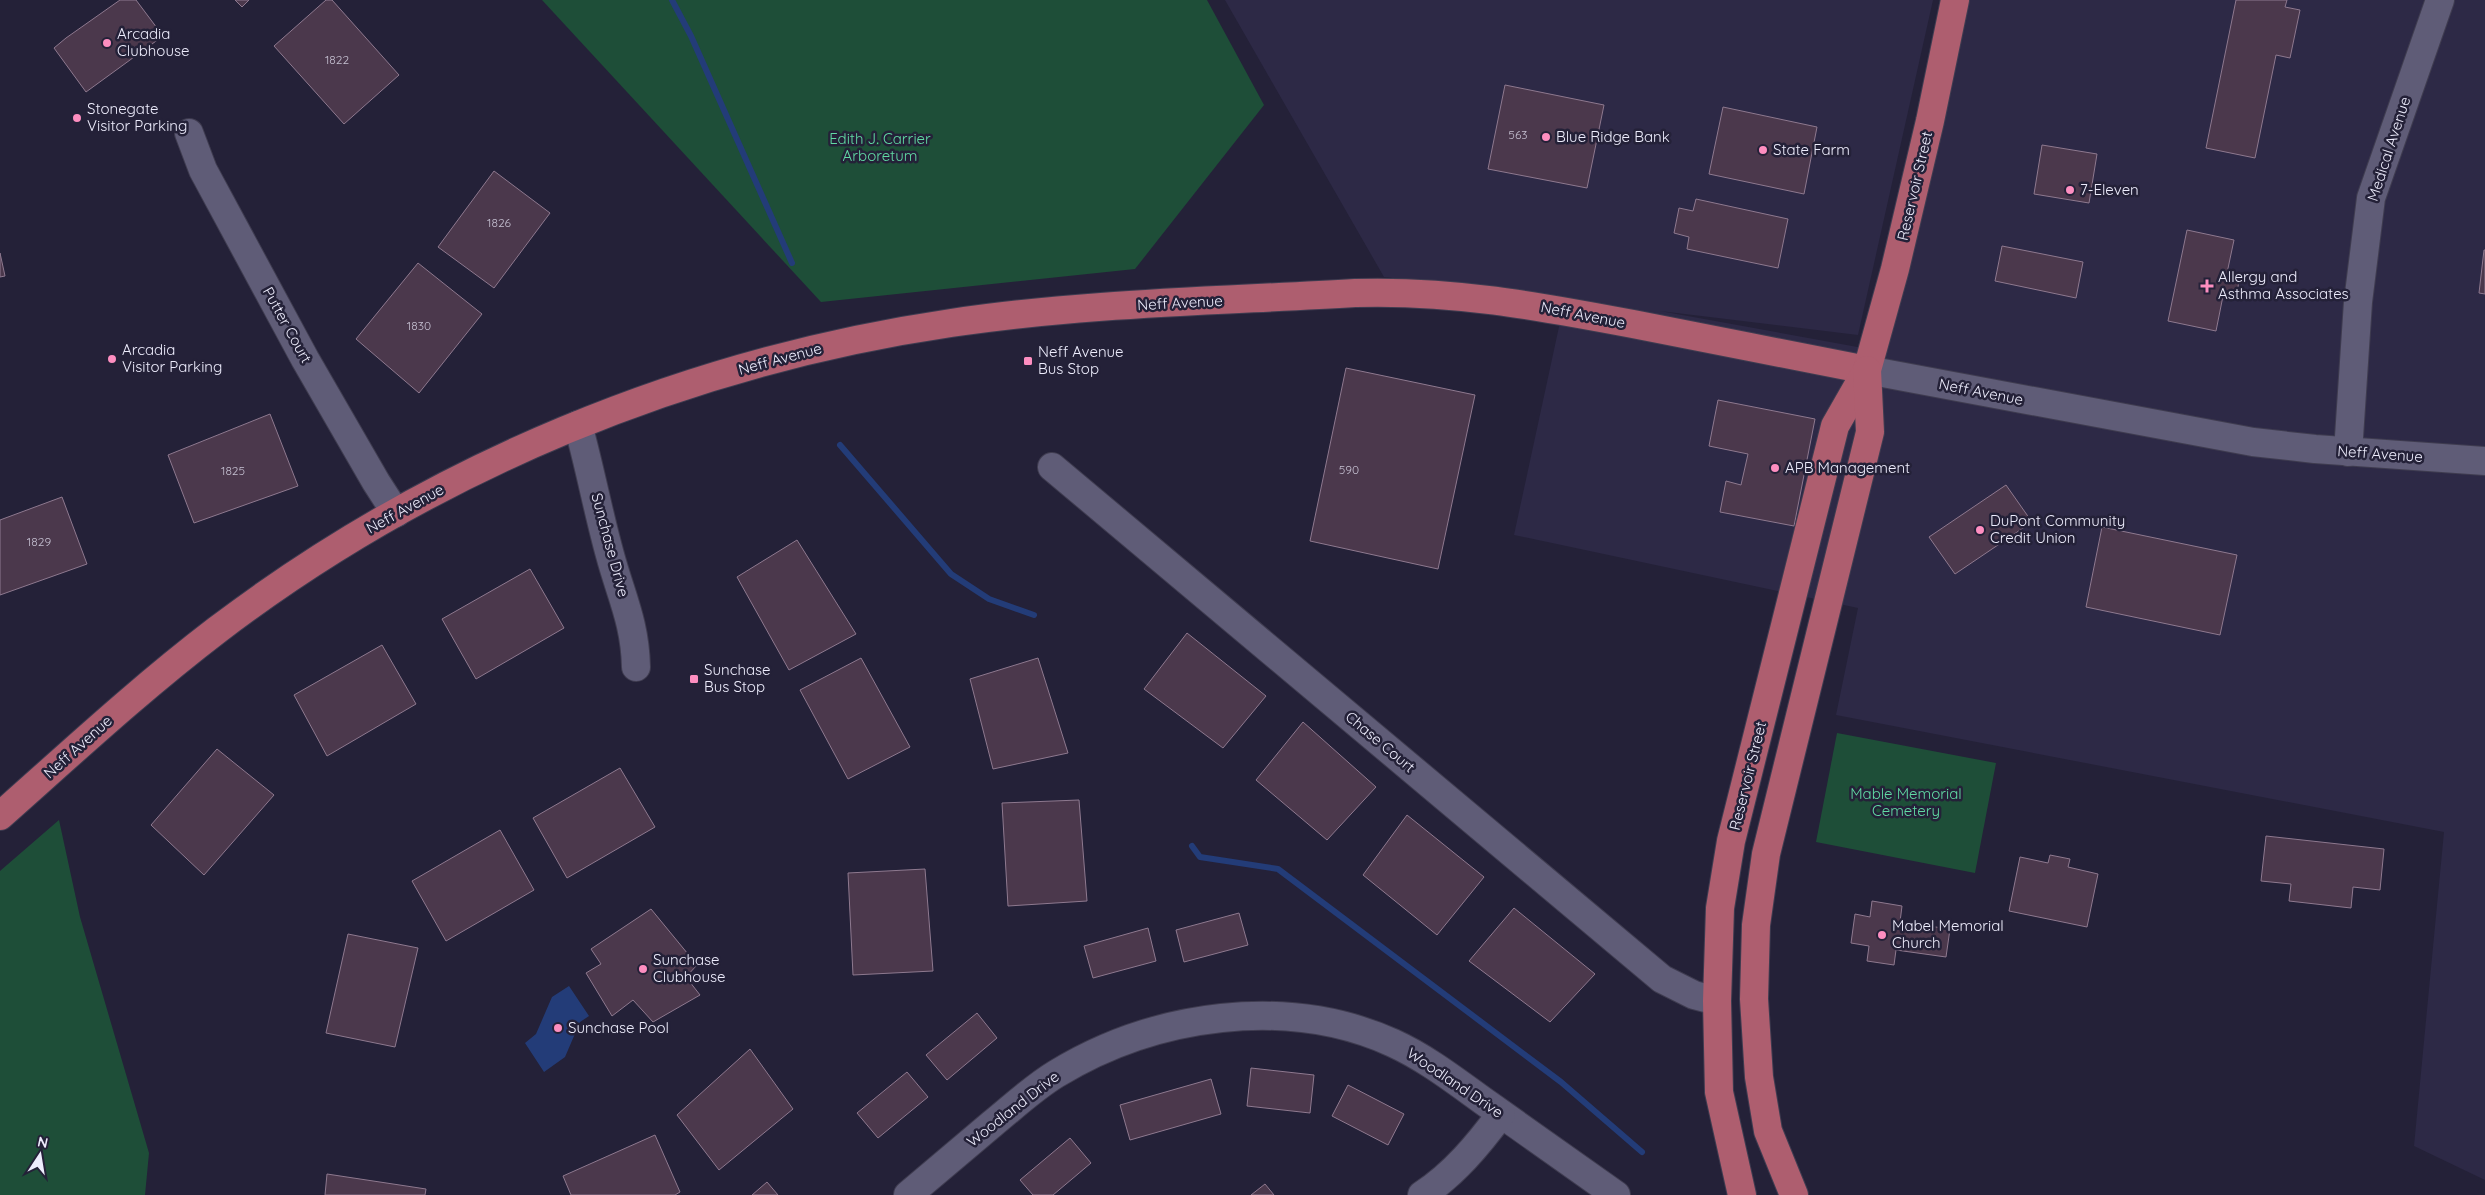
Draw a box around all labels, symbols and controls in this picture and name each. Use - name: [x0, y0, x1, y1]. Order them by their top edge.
- place label: Arcadia Clubhouse: [117, 24, 189, 60]
- marker: Arcadia Clubhouse: [101, 37, 113, 49]
- house number: 1822: [325, 52, 349, 67]
- street label: Medical Avenue: [2363, 94, 2414, 204]
- place label: Stonegate Visitor Parking: [87, 99, 187, 135]
- marker: Stonegate Visitor Parking: [71, 112, 83, 124]
- house number: 563: [1508, 127, 1528, 142]
- place label: Blue Ridge Bank: [1556, 127, 1670, 146]
- park label: Edith J. Carrier Arboretum: [829, 129, 931, 165]
- street label: Reservoir Street: [1893, 129, 1936, 242]
- marker: Blue Ridge Bank: [1540, 131, 1552, 143]
- place label: State Farm: [1773, 140, 1850, 159]
- marker: State Farm: [1757, 144, 1769, 156]
- place label: 7-Eleven: [2080, 180, 2139, 199]
- marker: 7-Eleven: [2064, 184, 2076, 196]
- house number: 1826: [487, 215, 512, 230]
- place label: Allergy and Asthma Associates: [2218, 267, 2349, 303]
- marker: Allergy and Asthma Associates: [2200, 279, 2214, 293]
- street label: Putter Court: [259, 283, 316, 366]
- street label: Neff Avenue: [1137, 291, 1223, 314]
- street label: Neff Avenue: [1539, 297, 1627, 332]
- house number: 1830: [407, 318, 431, 333]
- street label: Neff Avenue: [736, 338, 824, 379]
- place label: Arcadia Visitor Parking: [122, 340, 222, 376]
- place label: Neff Avenue Bus Stop: [1038, 342, 1124, 378]
- marker: Arcadia Visitor Parking: [106, 353, 118, 365]
- marker: Neff Avenue Bus Stop: [1022, 355, 1034, 367]
- street label: Neff Avenue: [1937, 374, 2025, 409]
- street label: Neff Avenue: [2337, 441, 2423, 466]
- place label: APB Management: [1785, 458, 1910, 477]
- house number: 590: [1339, 462, 1359, 477]
- marker: APB Management: [1769, 462, 1781, 474]
- house number: 1825: [221, 463, 245, 478]
- street label: Neff Avenue: [363, 480, 447, 538]
- street label: Sunchase Drive: [587, 491, 633, 599]
- place label: DuPont Community Credit Union: [1990, 511, 2125, 547]
- marker: DuPont Community Credit Union: [1974, 524, 1986, 536]
- house number: 1829: [27, 534, 51, 549]
- place label: Sunchase Bus Stop: [704, 660, 771, 696]
- marker: Sunchase Bus Stop: [688, 673, 700, 685]
- street label: Chase Court: [1342, 707, 1419, 776]
- street label: Neff Avenue: [40, 711, 116, 782]
- street label: Reservoir Street: [1725, 719, 1770, 832]
- park label: Mable Memorial Cemetery: [1850, 784, 1962, 820]
- place label: Mabel Memorial Church: [1892, 916, 2004, 952]
- marker: Mabel Memorial Church: [1876, 929, 1888, 941]
- place label: Sunchase Clubhouse: [653, 950, 725, 986]
- marker: Sunchase Clubhouse: [637, 963, 649, 975]
- place label: Sunchase Pool: [568, 1018, 669, 1037]
- marker: Sunchase Pool: [552, 1022, 564, 1034]
- street label: Woodland Drive: [1404, 1043, 1507, 1122]
- street label: Woodland Drive: [963, 1067, 1063, 1151]
- north arrow: [15, 1130, 65, 1180]
- text: N: [36, 1132, 50, 1152]

